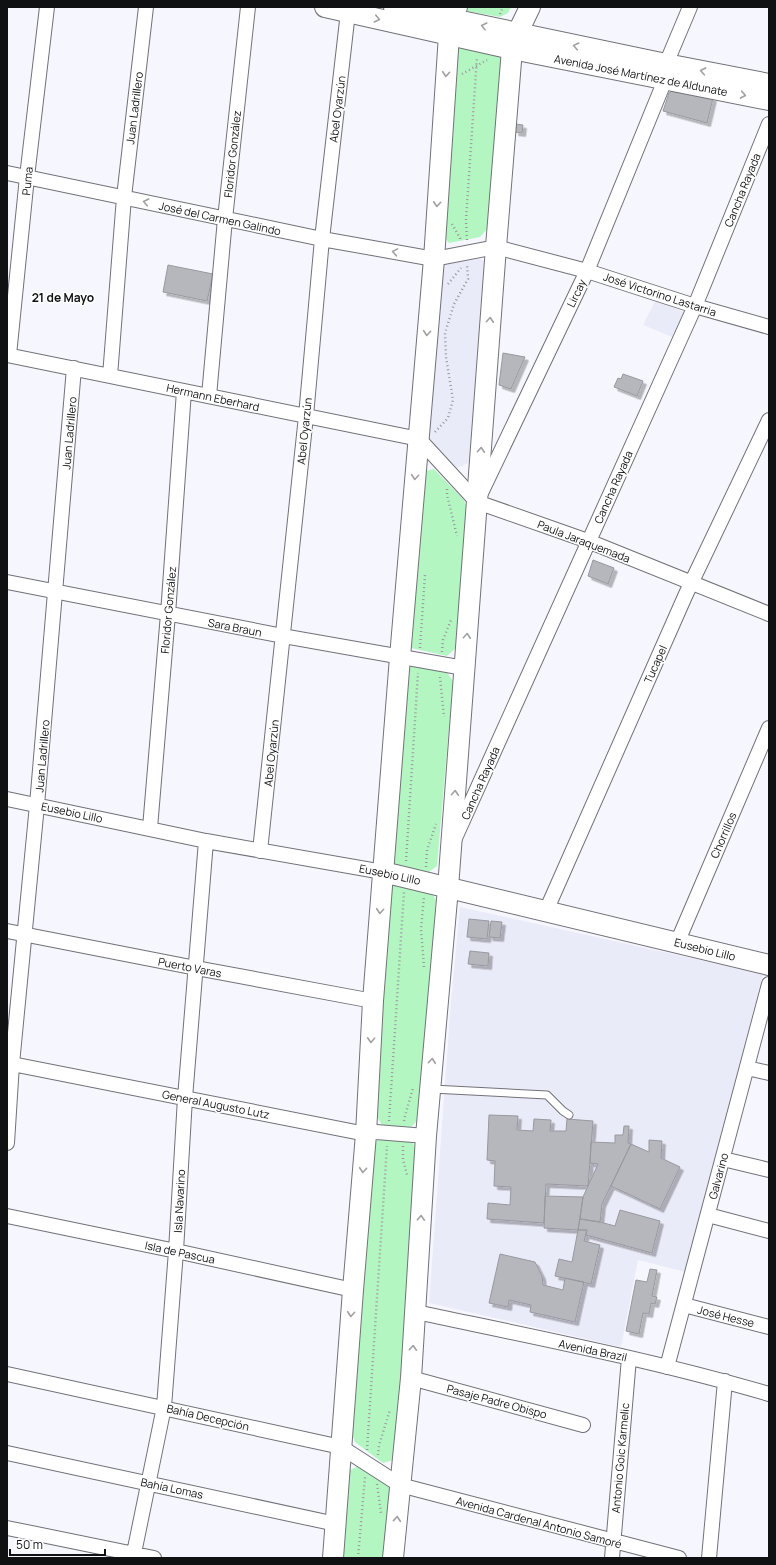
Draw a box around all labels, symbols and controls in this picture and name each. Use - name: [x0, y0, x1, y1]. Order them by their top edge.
- one-way arrow: [374, 14, 380, 22]
- one-way arrow: [481, 22, 488, 30]
- one-way arrow: [573, 42, 579, 50]
- street label: Avenida José Martínez de Aldunate: [553, 51, 730, 99]
- one-way arrow: [700, 68, 706, 76]
- street label: Juan Ladrillero: [122, 70, 146, 145]
- one-way arrow: [442, 71, 451, 77]
- street label: Abel Oyarzún: [325, 75, 349, 143]
- one-way arrow: [739, 90, 746, 99]
- street label: Floridor González: [220, 110, 244, 198]
- street label: Cancha Rayada: [720, 151, 764, 229]
- street label: Puma: [18, 166, 36, 196]
- one-way arrow: [143, 198, 149, 207]
- street label: José del Carmen Galindo: [158, 198, 283, 238]
- one-way arrow: [433, 201, 442, 207]
- one-way arrow: [392, 249, 398, 257]
- street label: José Victorino Lastarria: [602, 269, 718, 319]
- street label: Lircay: [563, 276, 589, 310]
- district label: 21 de Mayo: [32, 289, 94, 306]
- one-way arrow: [486, 317, 495, 323]
- one-way arrow: [423, 330, 432, 336]
- street label: Hermann Eberhard: [165, 380, 261, 414]
- street label: Juan Ladrillero: [58, 395, 80, 470]
- street label: Abel Oyarzún: [293, 397, 315, 465]
- one-way arrow: [476, 447, 485, 453]
- street label: Cancha Rayada: [590, 448, 636, 526]
- one-way arrow: [411, 474, 420, 480]
- street label: Paula Jaraquemada: [535, 516, 633, 566]
- street label: Floridor González: [157, 566, 179, 654]
- street label: Sara Braun: [207, 614, 263, 640]
- one-way arrow: [462, 632, 471, 639]
- street label: Tucapel: [640, 643, 670, 685]
- street label: Juan Ladrillero: [31, 718, 53, 793]
- street label: Abel Oyarzún: [260, 719, 282, 787]
- street label: Cancha Rayada: [457, 744, 503, 822]
- one-way arrow: [450, 790, 459, 796]
- street label: Eusebio Lillo: [40, 798, 105, 826]
- street label: Chorrillos: [707, 809, 740, 860]
- street label: Eusebio Lillo: [358, 860, 423, 888]
- one-way arrow: [376, 908, 385, 914]
- street label: Eusebio Lillo: [673, 934, 738, 964]
- street label: Puerto Varas: [157, 953, 223, 981]
- one-way arrow: [366, 1037, 375, 1043]
- one-way arrow: [428, 1058, 437, 1064]
- street label: General Augusto Lutz: [161, 1086, 271, 1122]
- street label: Galvarino: [705, 1151, 731, 1201]
- one-way arrow: [359, 1167, 368, 1173]
- street label: Isla Navarino: [170, 1168, 188, 1233]
- one-way arrow: [417, 1215, 425, 1221]
- street label: Isla de Pascua: [144, 1237, 216, 1267]
- street label: José Hesse: [696, 1302, 756, 1330]
- one-way arrow: [347, 1311, 356, 1317]
- street label: Avenida Brazil: [557, 1335, 629, 1365]
- one-way arrow: [409, 1345, 418, 1351]
- street label: Pasaje Padre Obispo: [445, 1380, 549, 1422]
- street label: Bahía Decepción: [165, 1400, 251, 1434]
- street label: Antonio Goic Karmelic: [608, 1402, 632, 1514]
- street label: Bahía Lomas: [139, 1474, 205, 1502]
- street label: Avenida Cardenal Antonio Samoré: [454, 1493, 624, 1552]
- one-way arrow: [392, 1516, 401, 1522]
- scale bar: [10, 1531, 105, 1557]
- text: 50 m: [16, 1536, 43, 1553]

